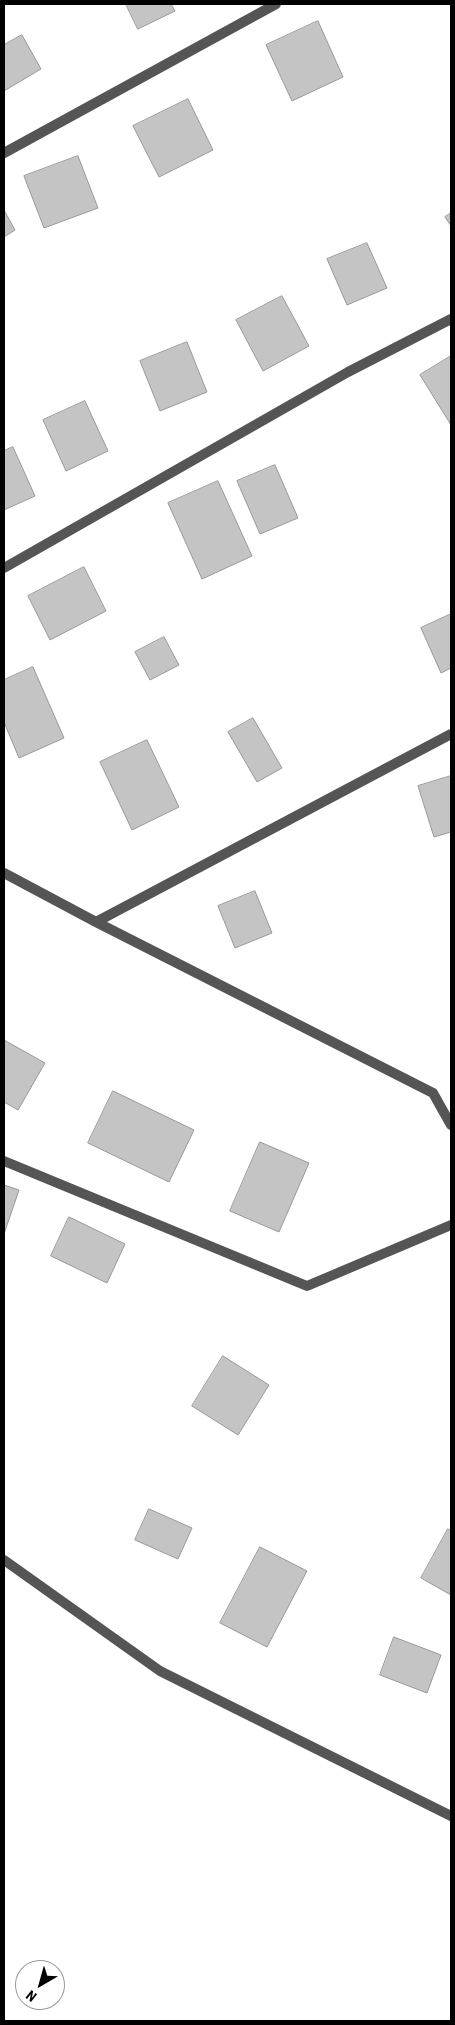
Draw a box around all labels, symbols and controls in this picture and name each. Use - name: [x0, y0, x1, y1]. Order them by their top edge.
- north arrow: [15, 1960, 65, 2010]
- text: N: [23, 1987, 40, 2005]

